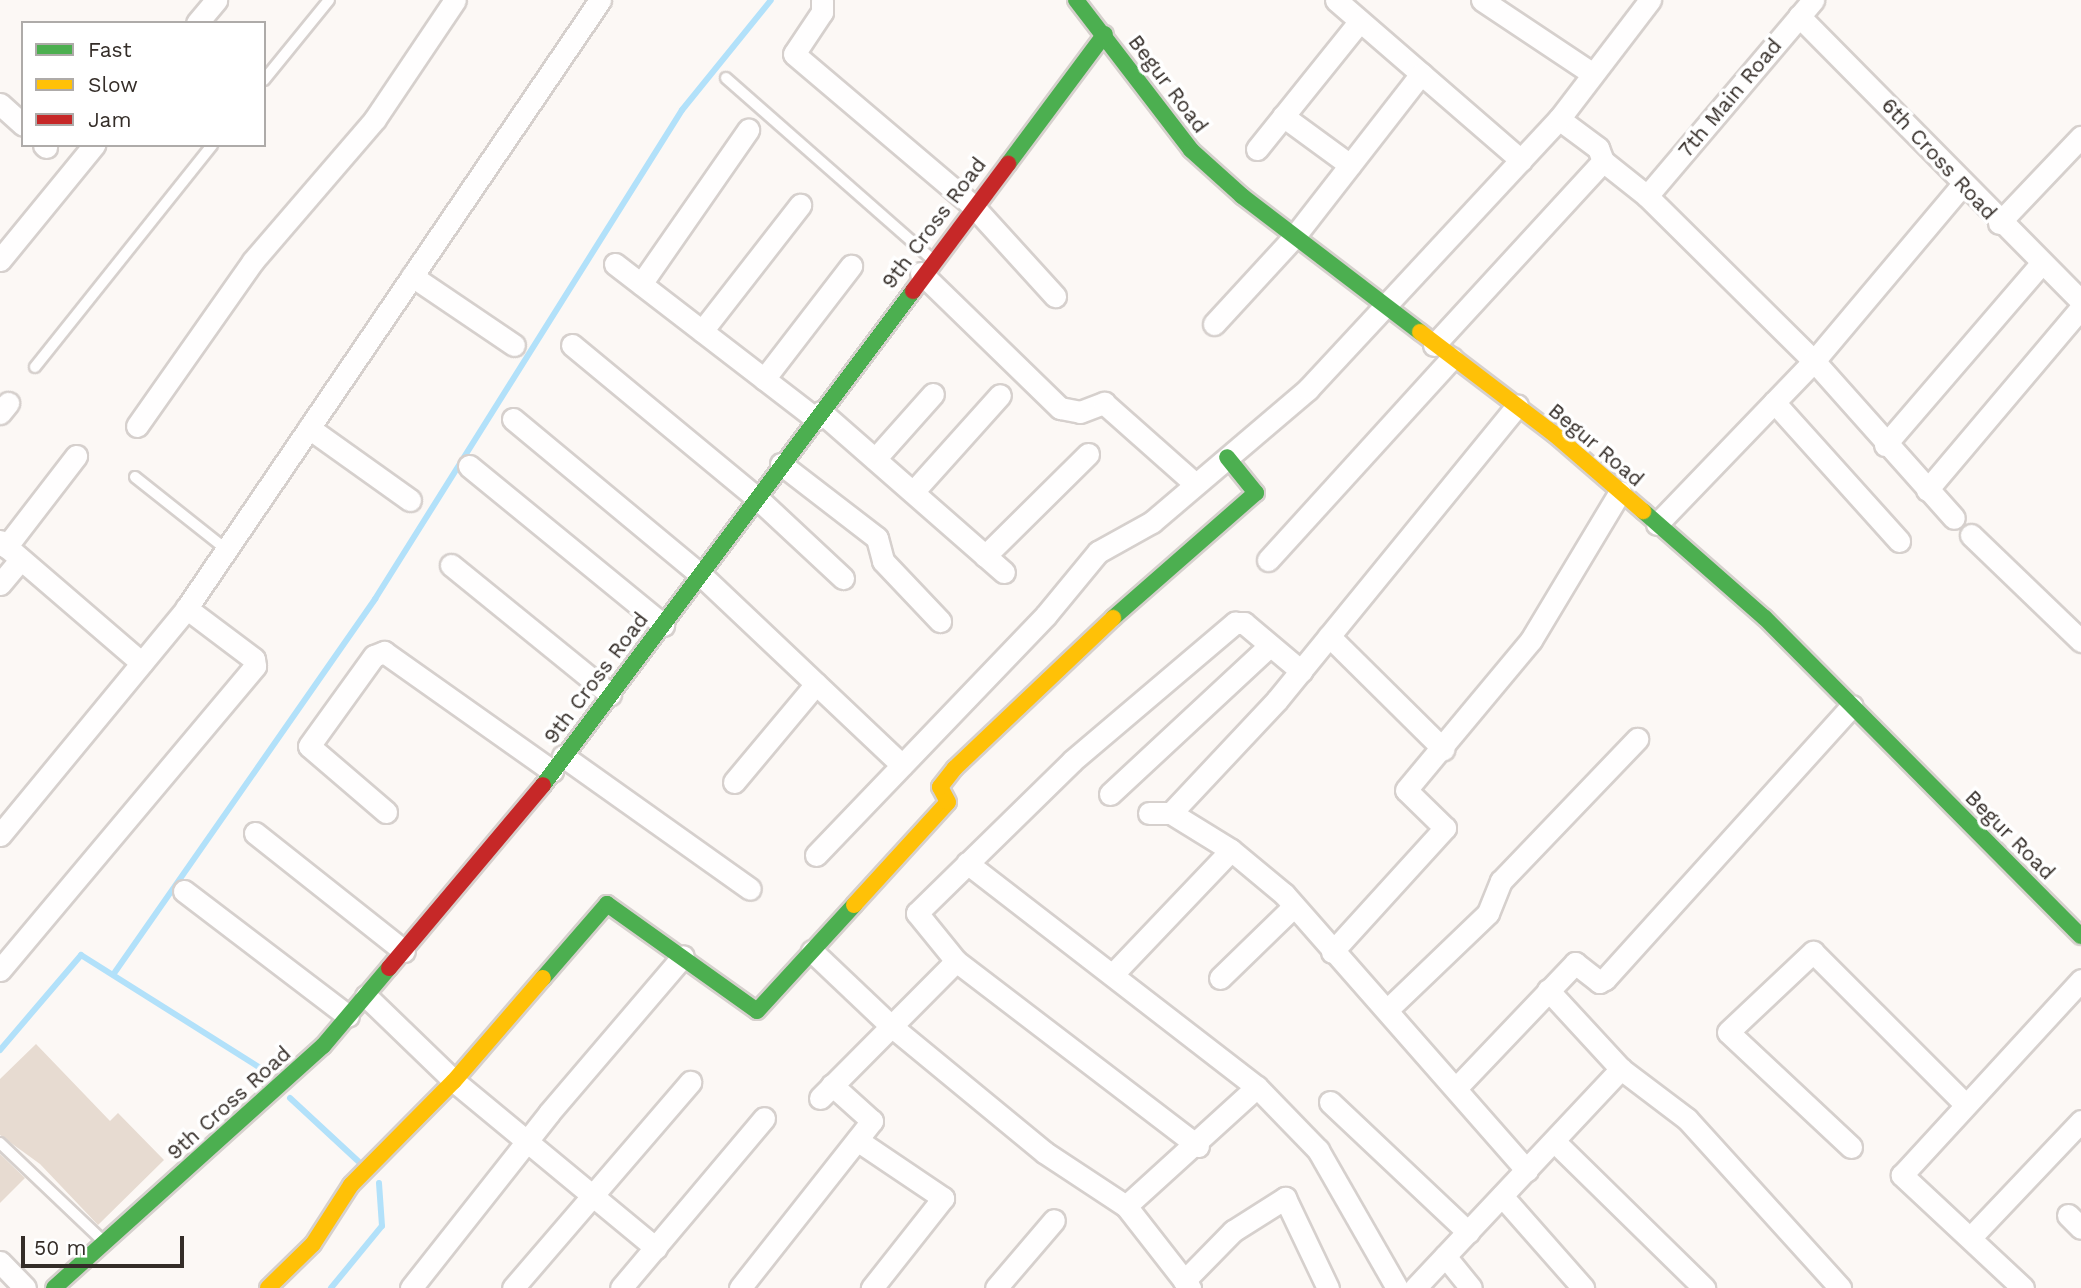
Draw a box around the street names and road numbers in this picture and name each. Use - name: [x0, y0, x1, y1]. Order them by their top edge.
- street label: Begur Road: [1123, 30, 1213, 138]
- street label: 7th Main Road: [1673, 33, 1787, 163]
- street label: 6th Cross Road: [1876, 93, 2002, 225]
- street label: 9th Cross Road: [876, 152, 992, 294]
- street label: Begur Road: [1543, 398, 1649, 492]
- street label: 9th Cross Road: [538, 607, 654, 749]
- street label: Begur Road: [1960, 785, 2060, 885]
- street label: 9th Cross Road: [162, 1041, 296, 1165]

